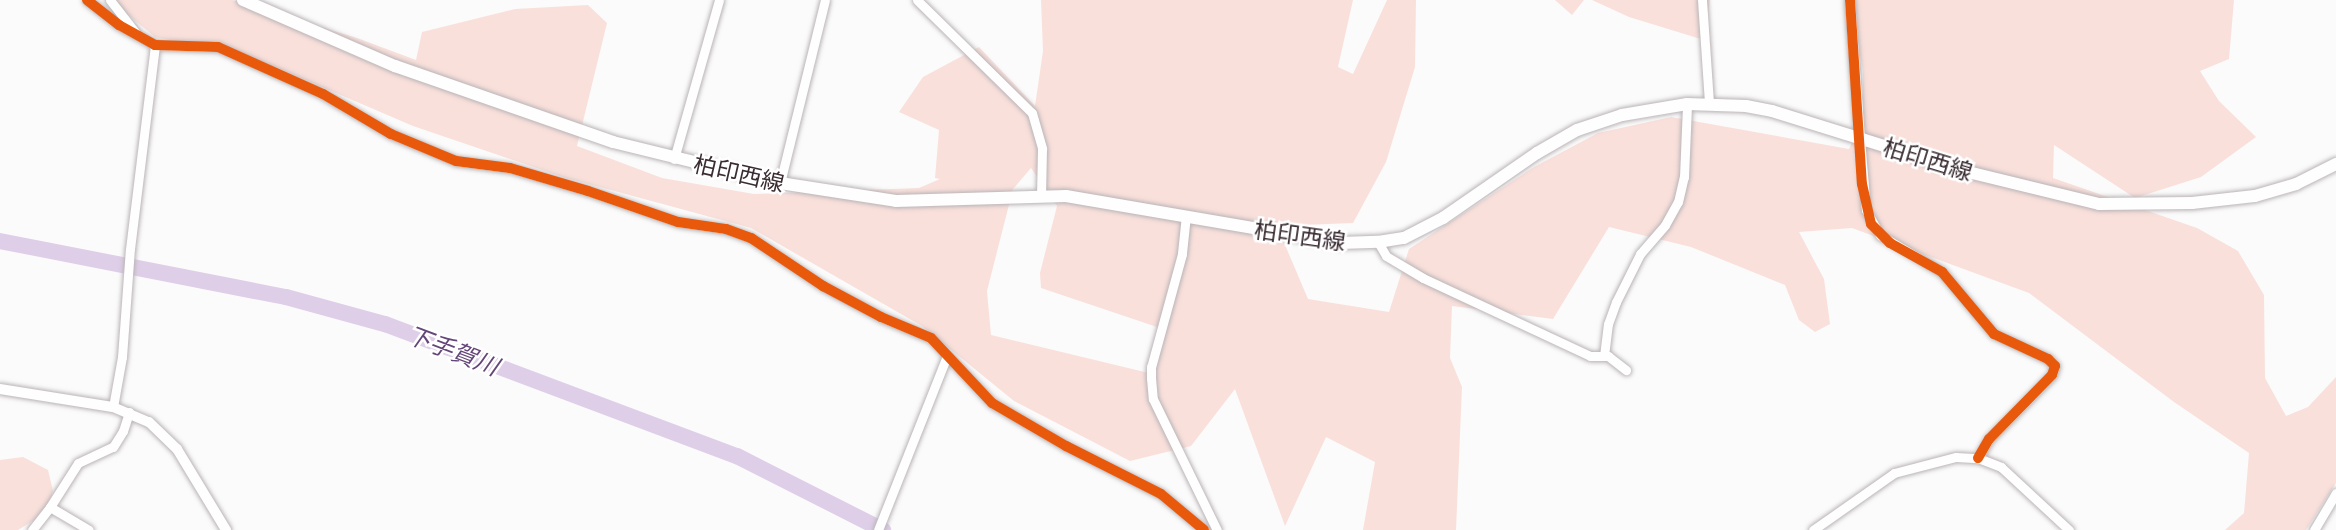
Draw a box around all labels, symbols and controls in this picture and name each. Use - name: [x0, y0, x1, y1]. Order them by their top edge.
- street label: 柏印西線: [1880, 132, 1976, 186]
- street label: 柏印西線: [691, 149, 787, 197]
- street label: 柏印西線: [1253, 215, 1347, 255]
- water label: 下手賀川: [403, 319, 503, 381]

